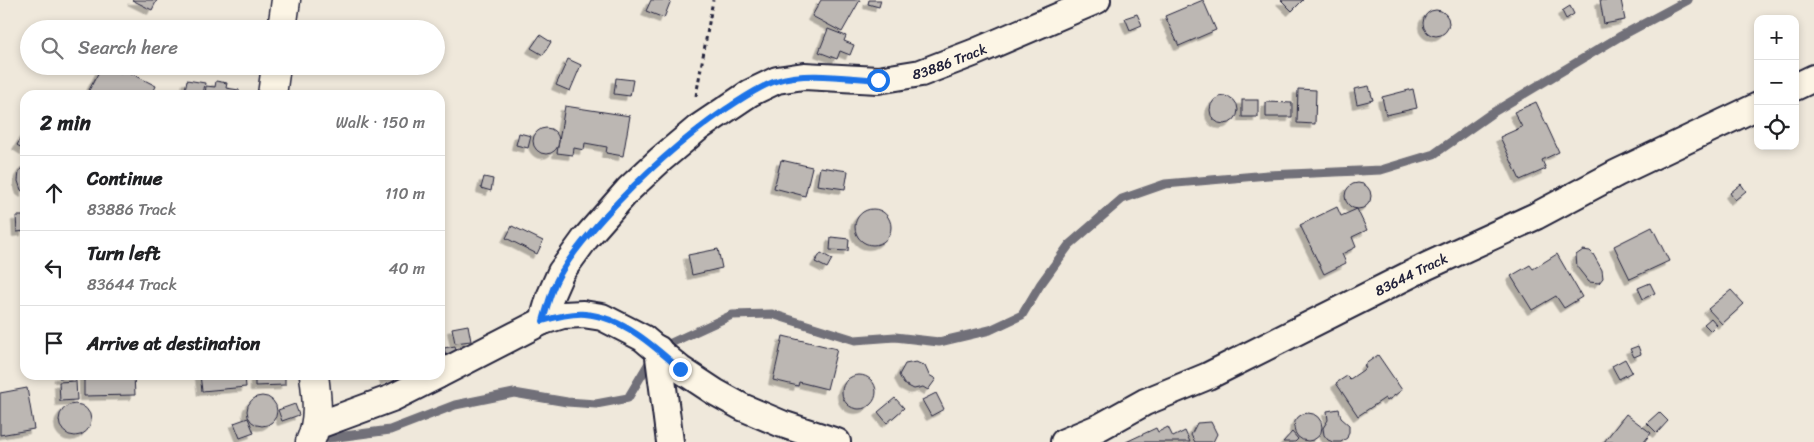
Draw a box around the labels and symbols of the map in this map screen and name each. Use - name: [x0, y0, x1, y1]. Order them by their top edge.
- street label: 83886 Track: [911, 36, 991, 87]
- route start: [867, 69, 890, 92]
- street label: 83644 Track: [1371, 246, 1452, 303]
- route end: [669, 358, 692, 381]

